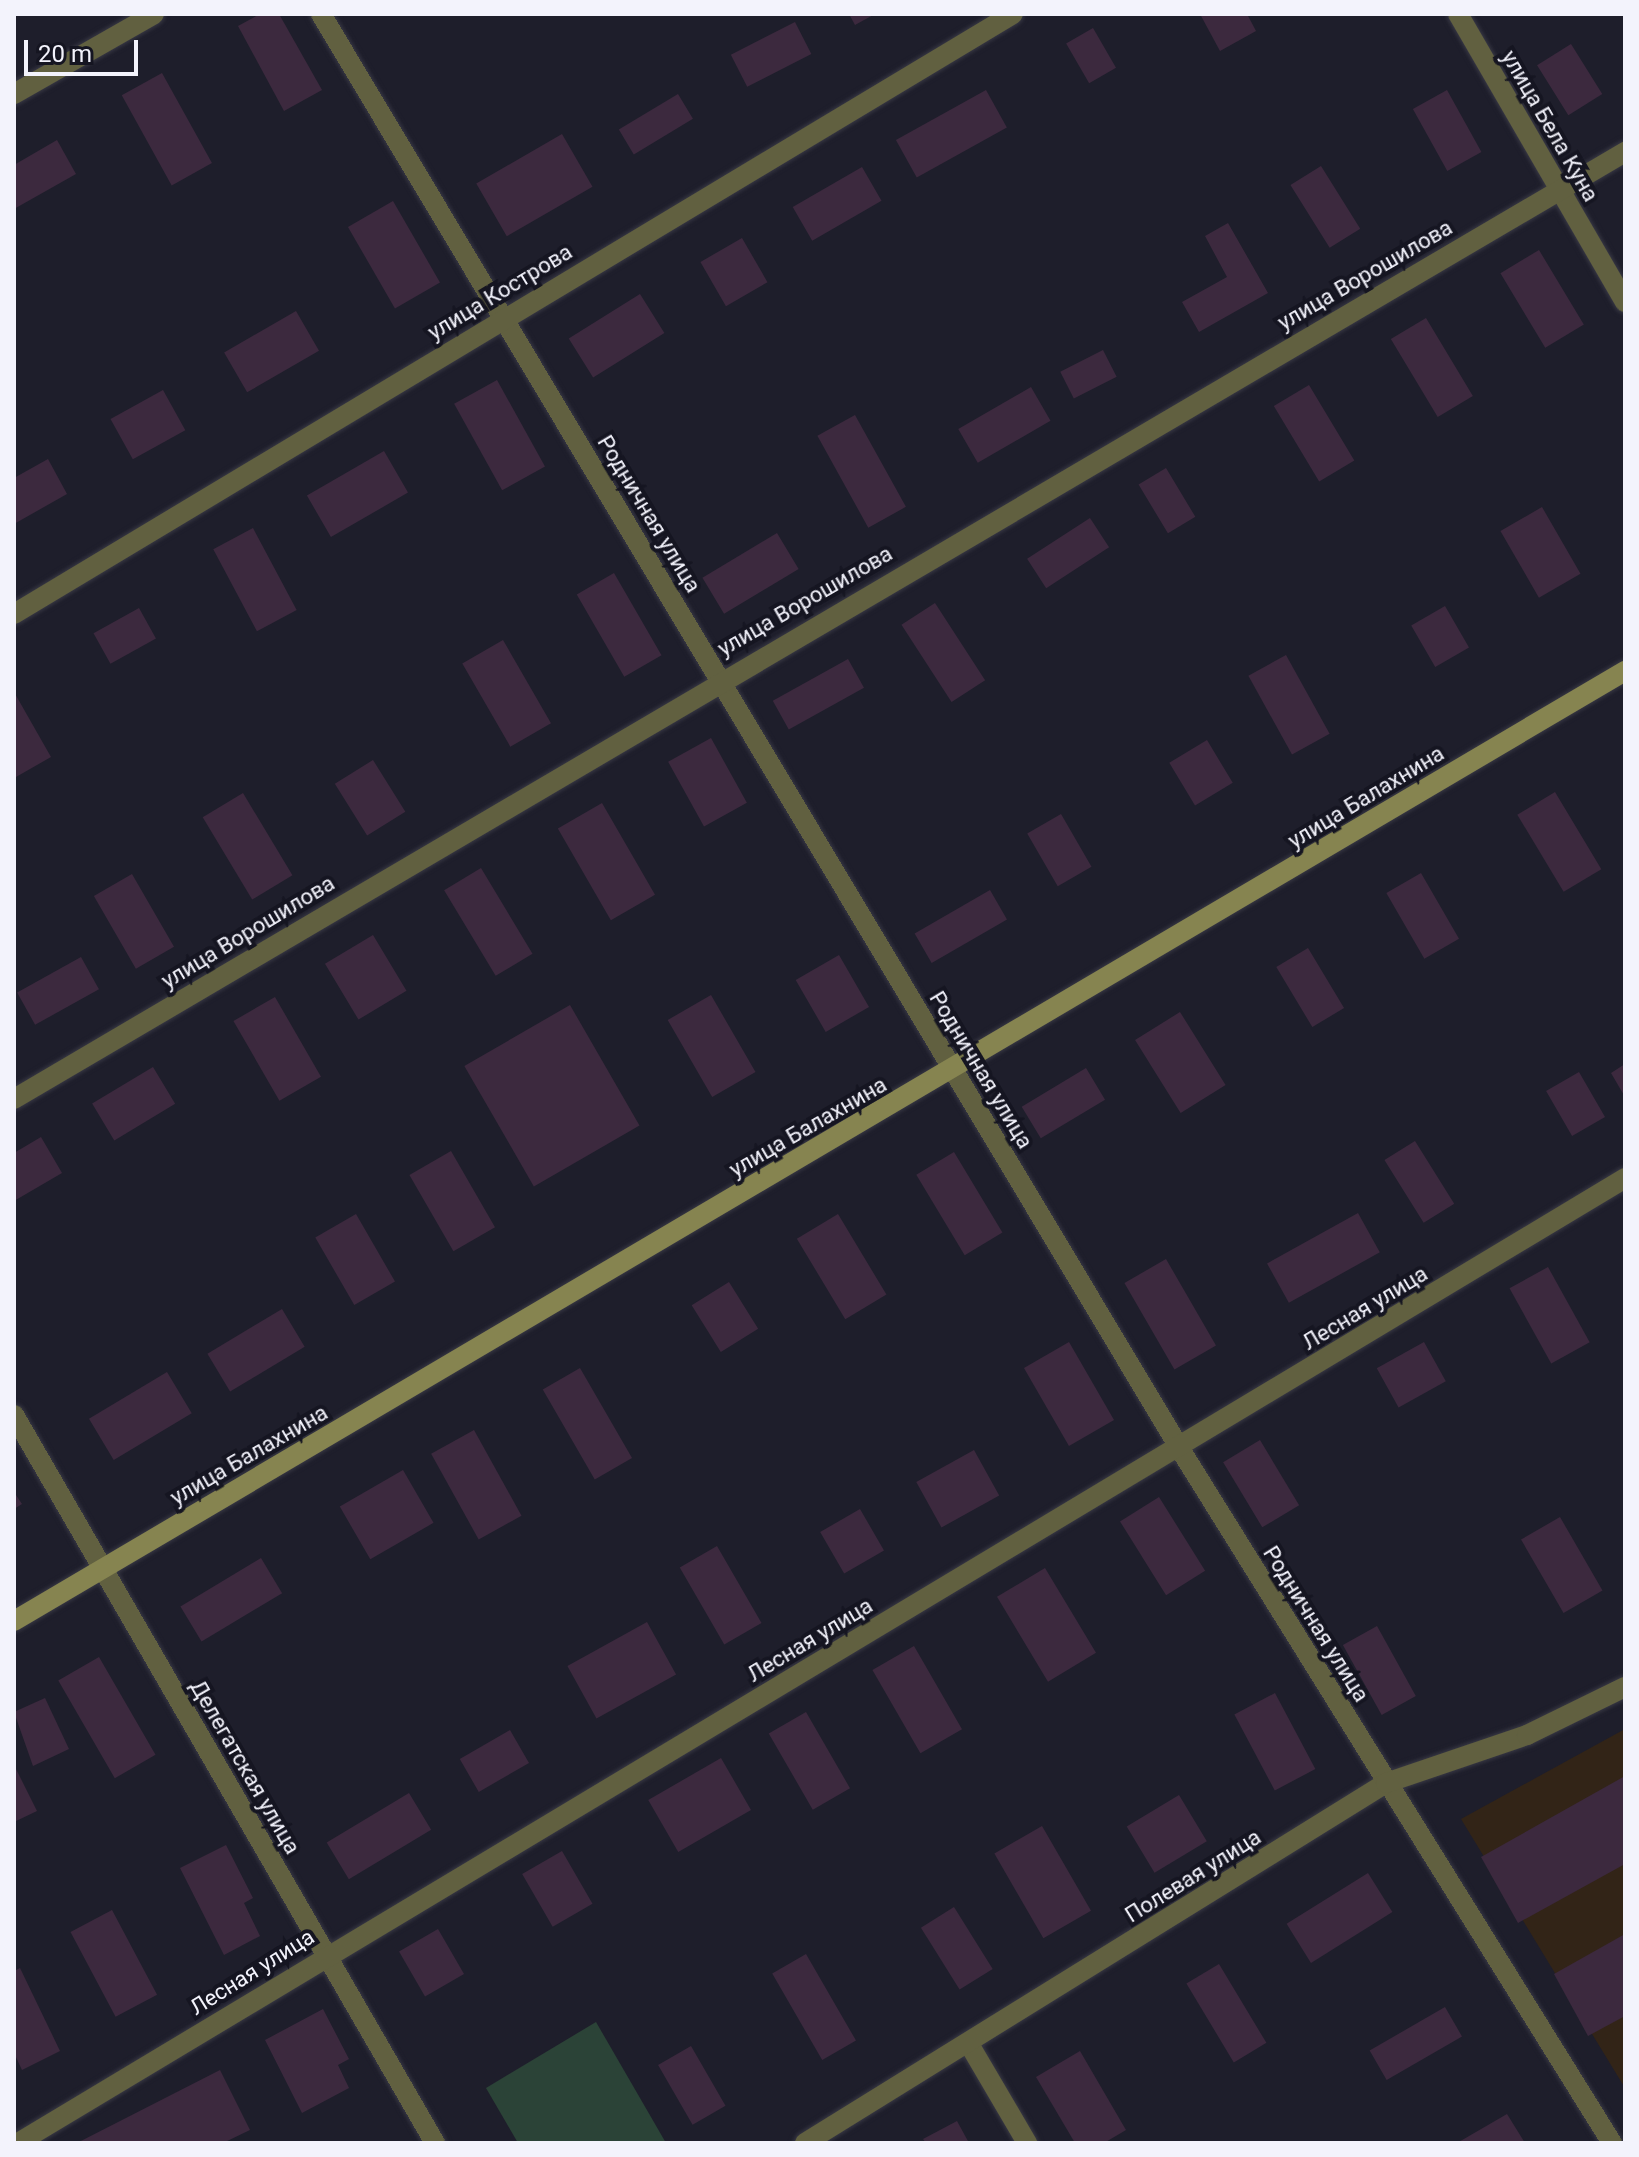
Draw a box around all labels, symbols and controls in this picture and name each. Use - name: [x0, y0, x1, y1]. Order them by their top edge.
- scale bar: [28, 24, 142, 74]
- text: 20 m: [38, 40, 92, 68]
- street label: улица Бела Куна: [1496, 46, 1604, 206]
- street label: улица Ворошилова: [1273, 214, 1457, 336]
- street label: улица Кострова: [423, 239, 577, 345]
- street label: Родничная улица: [592, 431, 706, 597]
- street label: улица Ворошилова: [713, 540, 897, 662]
- street label: улица Балахнина: [1283, 740, 1449, 854]
- street label: улица Ворошилова: [157, 870, 339, 994]
- street label: Родничная улица: [924, 987, 1038, 1153]
- street label: улица Балахнина: [725, 1071, 891, 1183]
- street label: Лесная улица: [1298, 1260, 1432, 1356]
- street label: улица Балахнина: [166, 1399, 332, 1511]
- street label: Родничная улица: [1257, 1541, 1375, 1707]
- street label: Лесная улица: [743, 1592, 877, 1688]
- street label: Делегатская улица: [184, 1675, 306, 1859]
- street label: Полевая улица: [1120, 1824, 1266, 1928]
- street label: Лесная улица: [185, 1923, 319, 2021]

